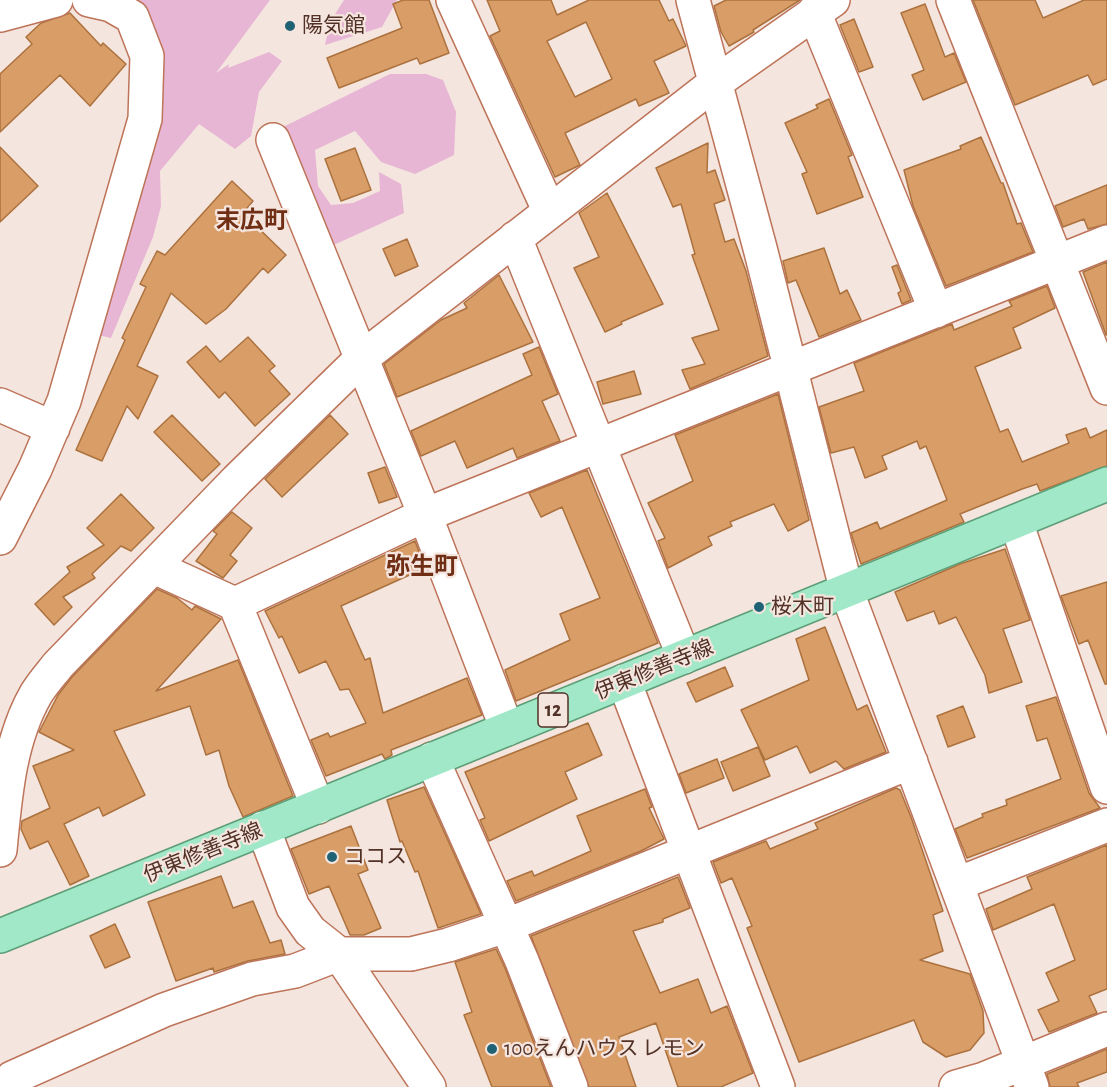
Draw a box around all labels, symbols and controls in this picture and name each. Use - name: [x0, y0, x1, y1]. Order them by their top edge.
- place label: 陽気館: [302, 13, 365, 39]
- marker: 陽気館: [283, 19, 297, 33]
- district label: 末広町: [216, 207, 288, 235]
- district label: 弥生町: [386, 553, 458, 581]
- place label: 桜木町: [771, 594, 834, 620]
- marker: 桜木町: [752, 600, 766, 614]
- street label: 伊東修善寺線: [591, 635, 717, 705]
- road number: 12: [538, 693, 568, 727]
- street label: 伊東修善寺線: [140, 818, 266, 888]
- place label: ココス: [344, 844, 407, 870]
- marker: ココス: [325, 850, 339, 864]
- place label: 100えんハウス レモン: [504, 1036, 705, 1062]
- marker: 100えんハウス レモン: [485, 1042, 499, 1056]

